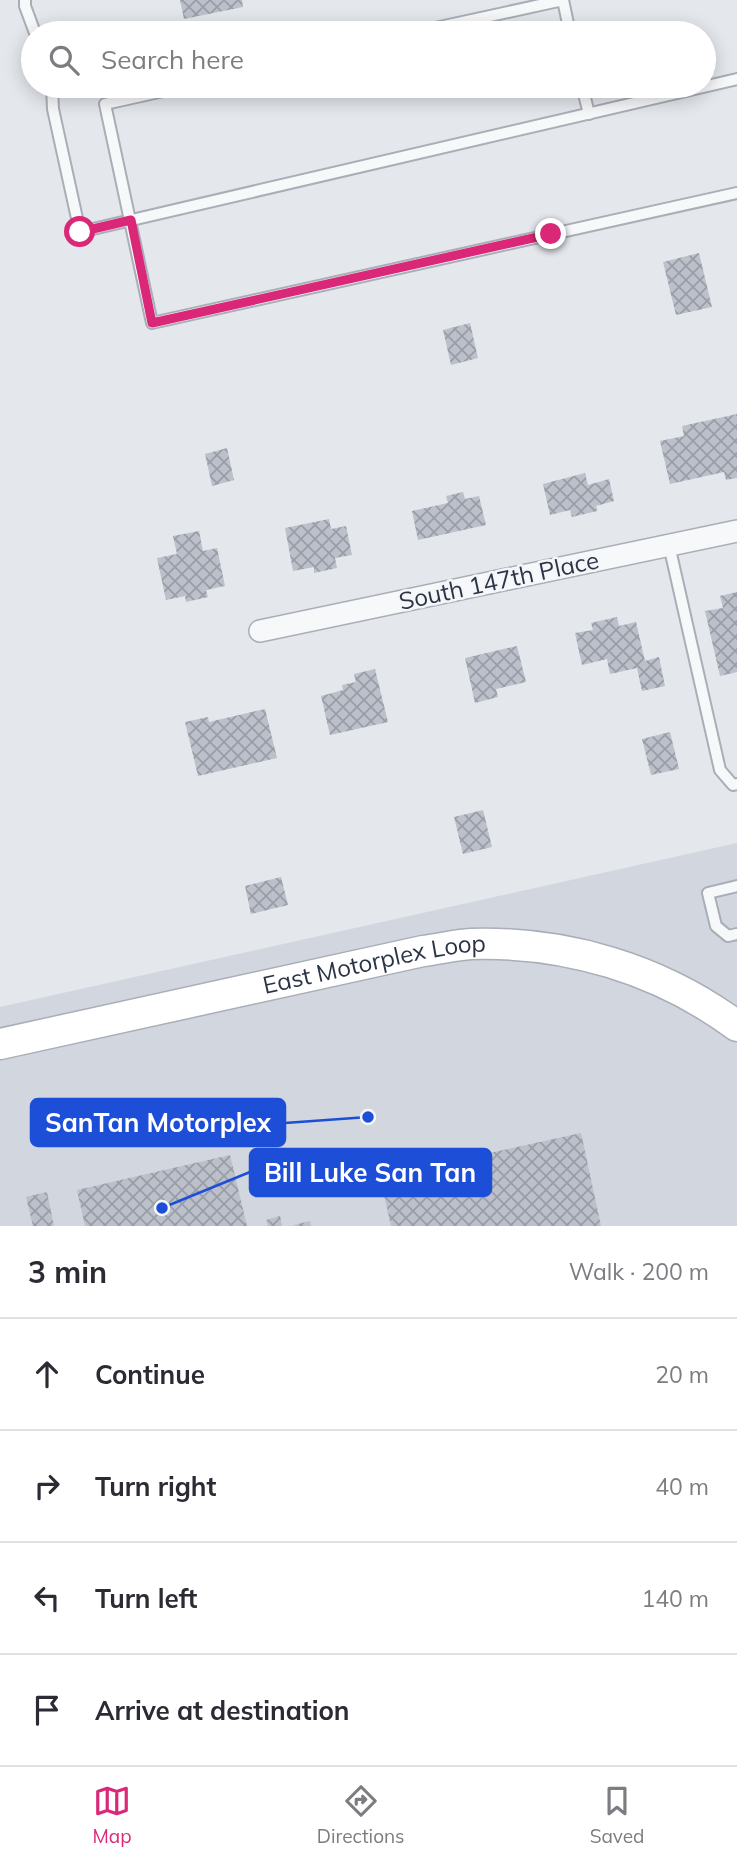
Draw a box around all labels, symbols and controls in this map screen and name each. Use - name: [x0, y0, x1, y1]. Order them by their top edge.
- search box: [21, 21, 716, 98]
- icon: search: [45, 41, 83, 79]
- text: Search here: [101, 43, 244, 76]
- route start: [64, 216, 95, 247]
- route end: [535, 218, 566, 249]
- street label: South 147th Place: [396, 544, 601, 616]
- street label: East Motorplex Loop: [260, 928, 486, 1000]
- callout: SanTan Motorplex: [31, 1099, 285, 1146]
- text: SanTan Motorplex: [45, 1106, 272, 1139]
- callout: Bill Luke San Tan: [250, 1149, 491, 1196]
- text: Bill Luke San Tan: [264, 1156, 476, 1189]
- text: 3 min: [28, 1253, 107, 1291]
- text: Walk · 200 m: [569, 1257, 709, 1286]
- icon: ahead: [28, 1355, 66, 1393]
- text: Continue: [95, 1358, 205, 1391]
- text: 20 m: [655, 1360, 709, 1389]
- icon: right: [28, 1467, 66, 1505]
- text: Turn right: [95, 1470, 216, 1503]
- text: 40 m: [655, 1472, 709, 1501]
- icon: left: [28, 1579, 66, 1617]
- text: Turn left: [95, 1582, 197, 1615]
- text: 140 m: [641, 1584, 709, 1613]
- icon: arrive: [28, 1691, 66, 1729]
- text: Arrive at destination: [95, 1694, 350, 1727]
- tab: Map: [93, 1782, 132, 1848]
- tab: Directions: [317, 1782, 405, 1848]
- tab: Saved: [590, 1782, 644, 1848]

